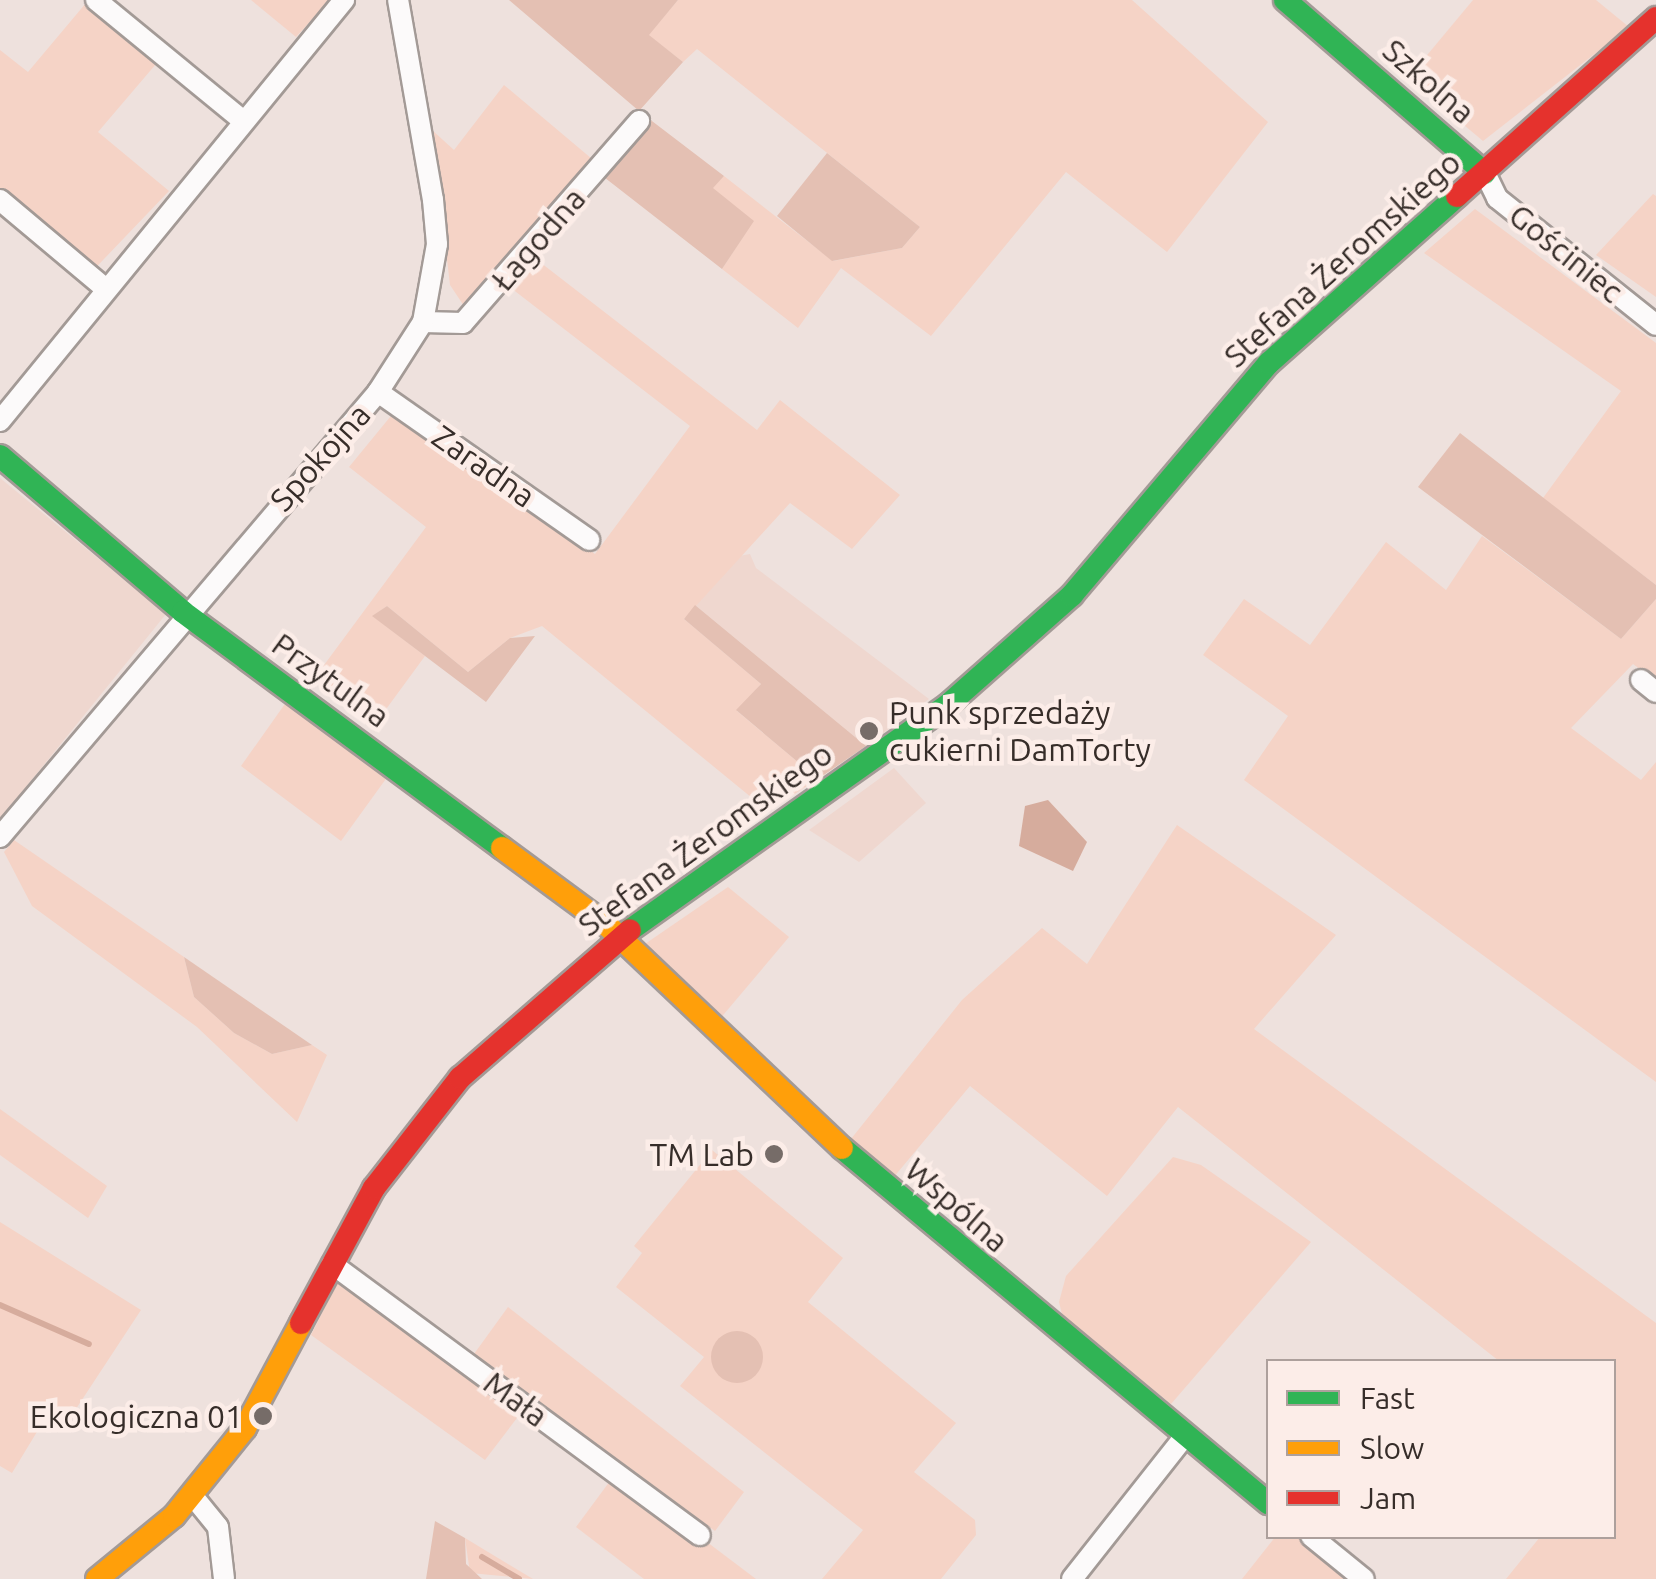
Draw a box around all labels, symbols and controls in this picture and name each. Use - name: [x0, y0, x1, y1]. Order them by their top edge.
- street label: Szkolna: [1375, 31, 1483, 131]
- street label: Stefana Żeromskiego: [1216, 143, 1468, 375]
- street label: Łagodna: [483, 180, 593, 298]
- street label: Gościniec: [1501, 196, 1631, 310]
- street label: Spokojna: [262, 395, 378, 519]
- street label: Zaradna: [425, 417, 543, 515]
- street label: Przytulna: [265, 625, 397, 735]
- place label: Punk sprzedaży cukierni DamTorty: [889, 694, 1151, 769]
- marker: Punk sprzedaży cukierni DamTorty: [858, 720, 880, 742]
- street label: Stefana Żeromskiego: [571, 734, 839, 944]
- place label: TM Lab: [650, 1135, 754, 1173]
- marker: TM Lab: [763, 1143, 785, 1165]
- street label: Wspólna: [898, 1150, 1016, 1260]
- legend: [1266, 1359, 1616, 1539]
- street label: Mała: [477, 1363, 555, 1435]
- text: Fast: [1360, 1381, 1415, 1415]
- place label: Ekologiczna 01: [30, 1397, 243, 1435]
- marker: Ekologiczna 01: [252, 1405, 274, 1427]
- text: Slow: [1360, 1431, 1424, 1465]
- text: Jam: [1360, 1481, 1416, 1515]

